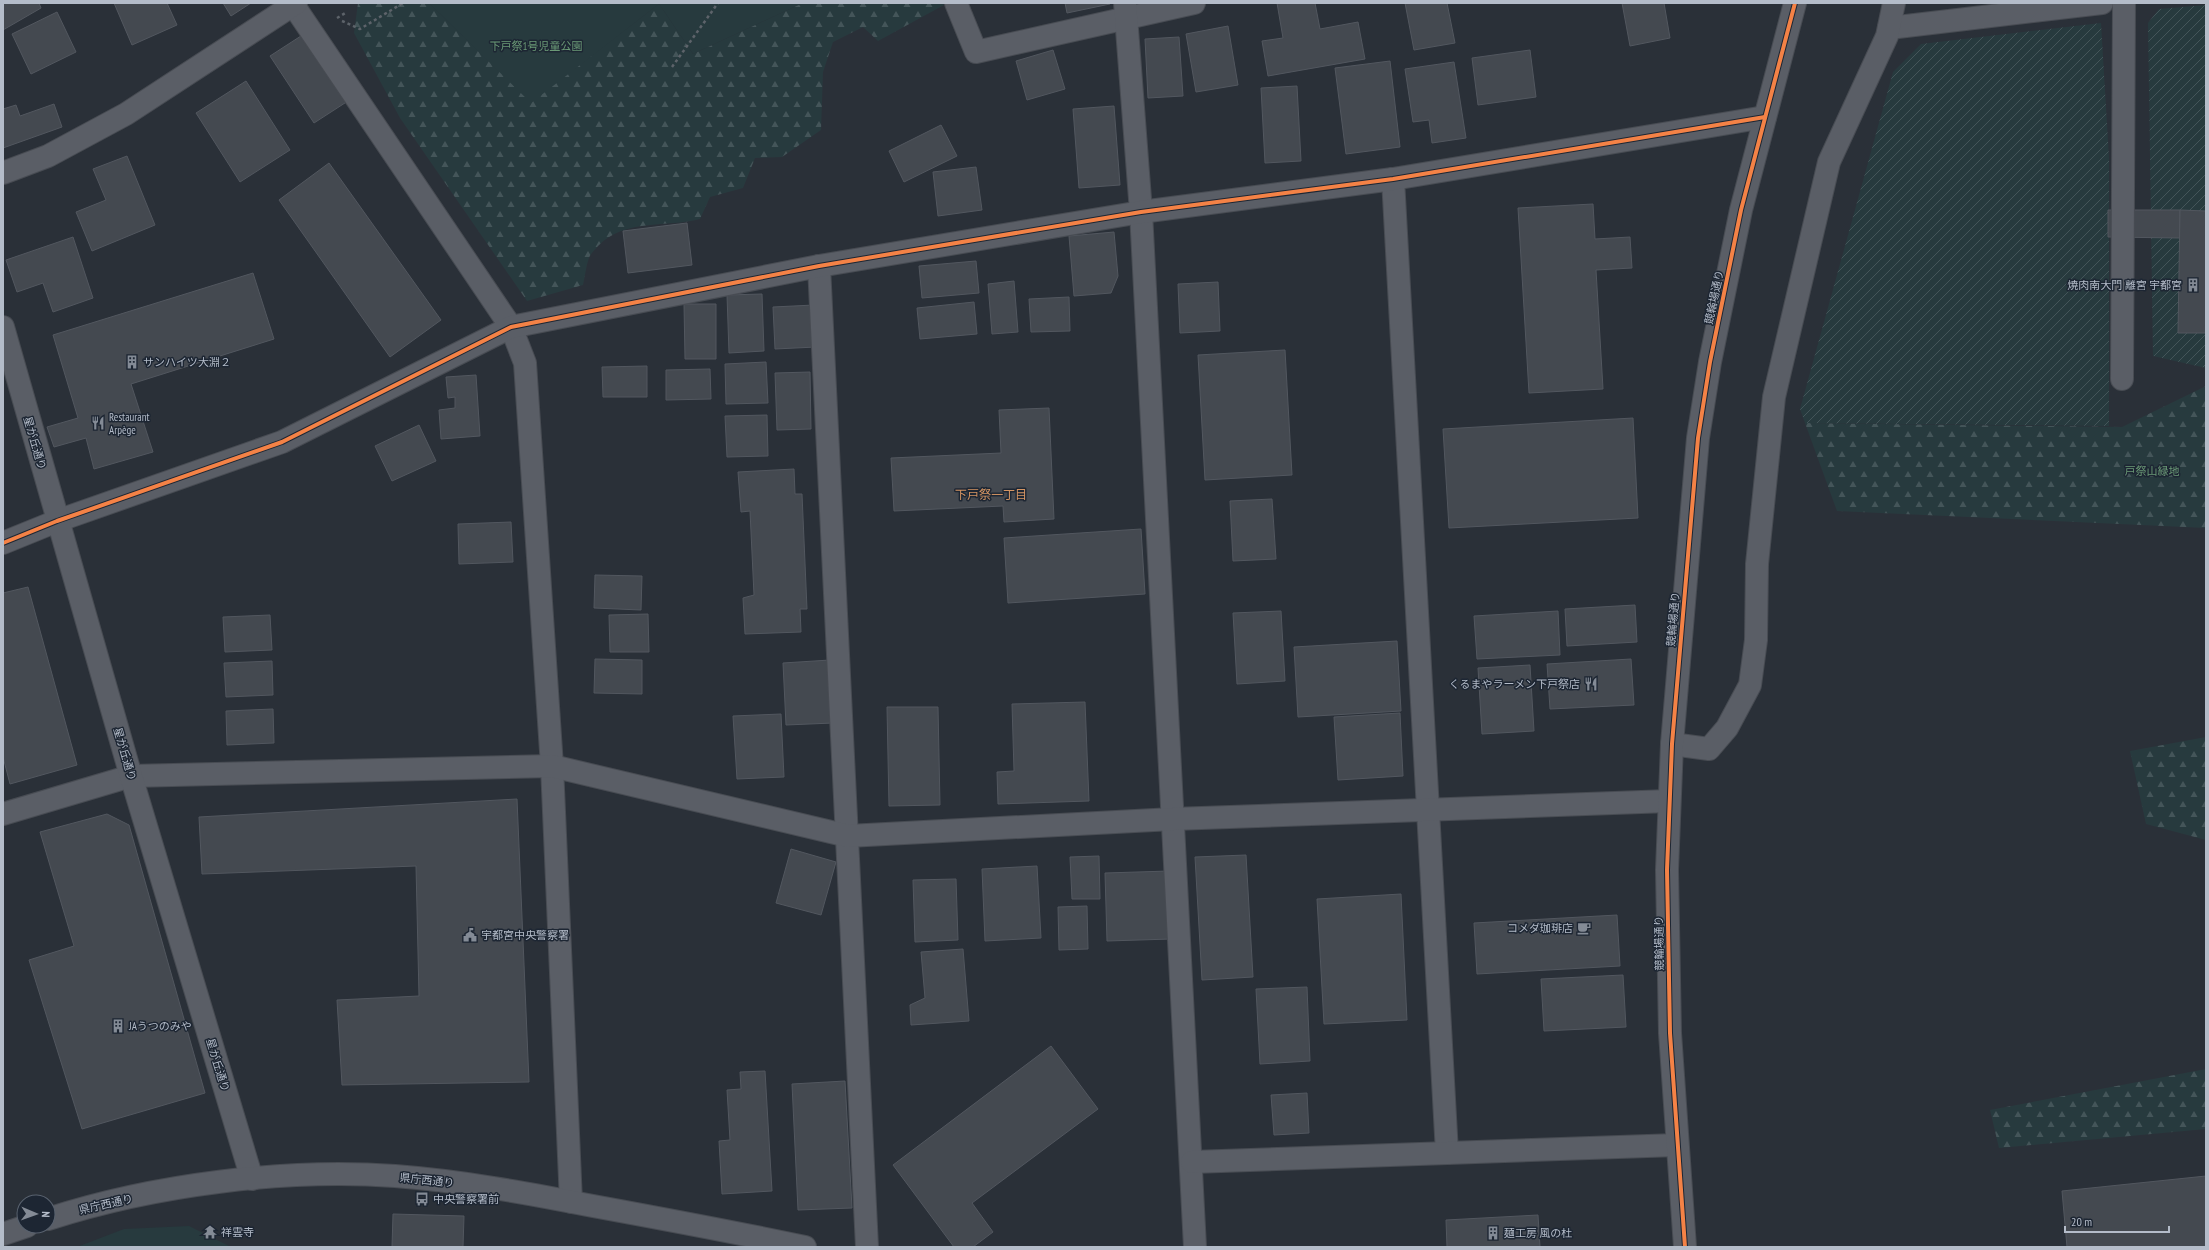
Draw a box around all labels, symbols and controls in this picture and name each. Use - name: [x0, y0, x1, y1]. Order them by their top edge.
- park label: 下戸祭1号児童公園: [490, 39, 582, 53]
- street label: 競輪場通り: [1701, 269, 1727, 325]
- building icon: 焼肉南大門 離宮 宇都宮: [2185, 277, 2201, 293]
- place label: 焼肉南大門 離宮 宇都宮: [2067, 278, 2182, 292]
- building icon: サンハイツ大淵２: [124, 354, 140, 370]
- place label: サンハイツ大淵２: [143, 355, 231, 369]
- place label: Restaurant Arpège: [109, 410, 150, 437]
- street label: 星が丘通り: [21, 415, 49, 471]
- restaurant icon: Restaurant Arpège: [90, 415, 106, 431]
- park label: 戸祭山緑地: [2125, 464, 2180, 478]
- district label: 下戸祭一丁目: [955, 487, 1027, 502]
- street label: 競輪場通り: [1664, 591, 1682, 647]
- restaurant icon: くるまやラーメン下戸祭店: [1583, 676, 1599, 692]
- place label: くるまやラーメン下戸祭店: [1449, 677, 1580, 691]
- street label: 星が丘通り: [111, 726, 139, 782]
- street label: 競輪場通り: [1652, 915, 1666, 971]
- cafe icon: コメダ珈琲店: [1576, 920, 1592, 936]
- place label: コメダ珈琲店: [1507, 921, 1573, 935]
- public building icon: 宇都宮中央警察署: [462, 927, 478, 943]
- place label: 宇都宮中央警察署: [481, 928, 569, 942]
- building icon: JAうつのみや: [110, 1018, 126, 1034]
- place label: JAうつのみや: [128, 1019, 192, 1033]
- street label: 星が丘通り: [203, 1037, 233, 1093]
- street label: 県庁西通り: [399, 1170, 455, 1190]
- street label: 県庁西通り: [78, 1191, 134, 1217]
- bus stop icon: 中央警察署前: [414, 1191, 430, 1207]
- place label: 中央警察署前: [433, 1192, 499, 1206]
- north arrow: [16, 1194, 56, 1234]
- scale bar: [2065, 1208, 2169, 1234]
- text: N: [39, 1211, 53, 1218]
- text: 20 m: [2071, 1214, 2092, 1229]
- temple icon: 祥雲寺: [202, 1224, 218, 1240]
- place label: 祥雲寺: [221, 1225, 254, 1239]
- building icon: 麺工房 風の杜: [1485, 1225, 1501, 1241]
- place label: 麺工房 風の杜: [1504, 1226, 1572, 1240]

